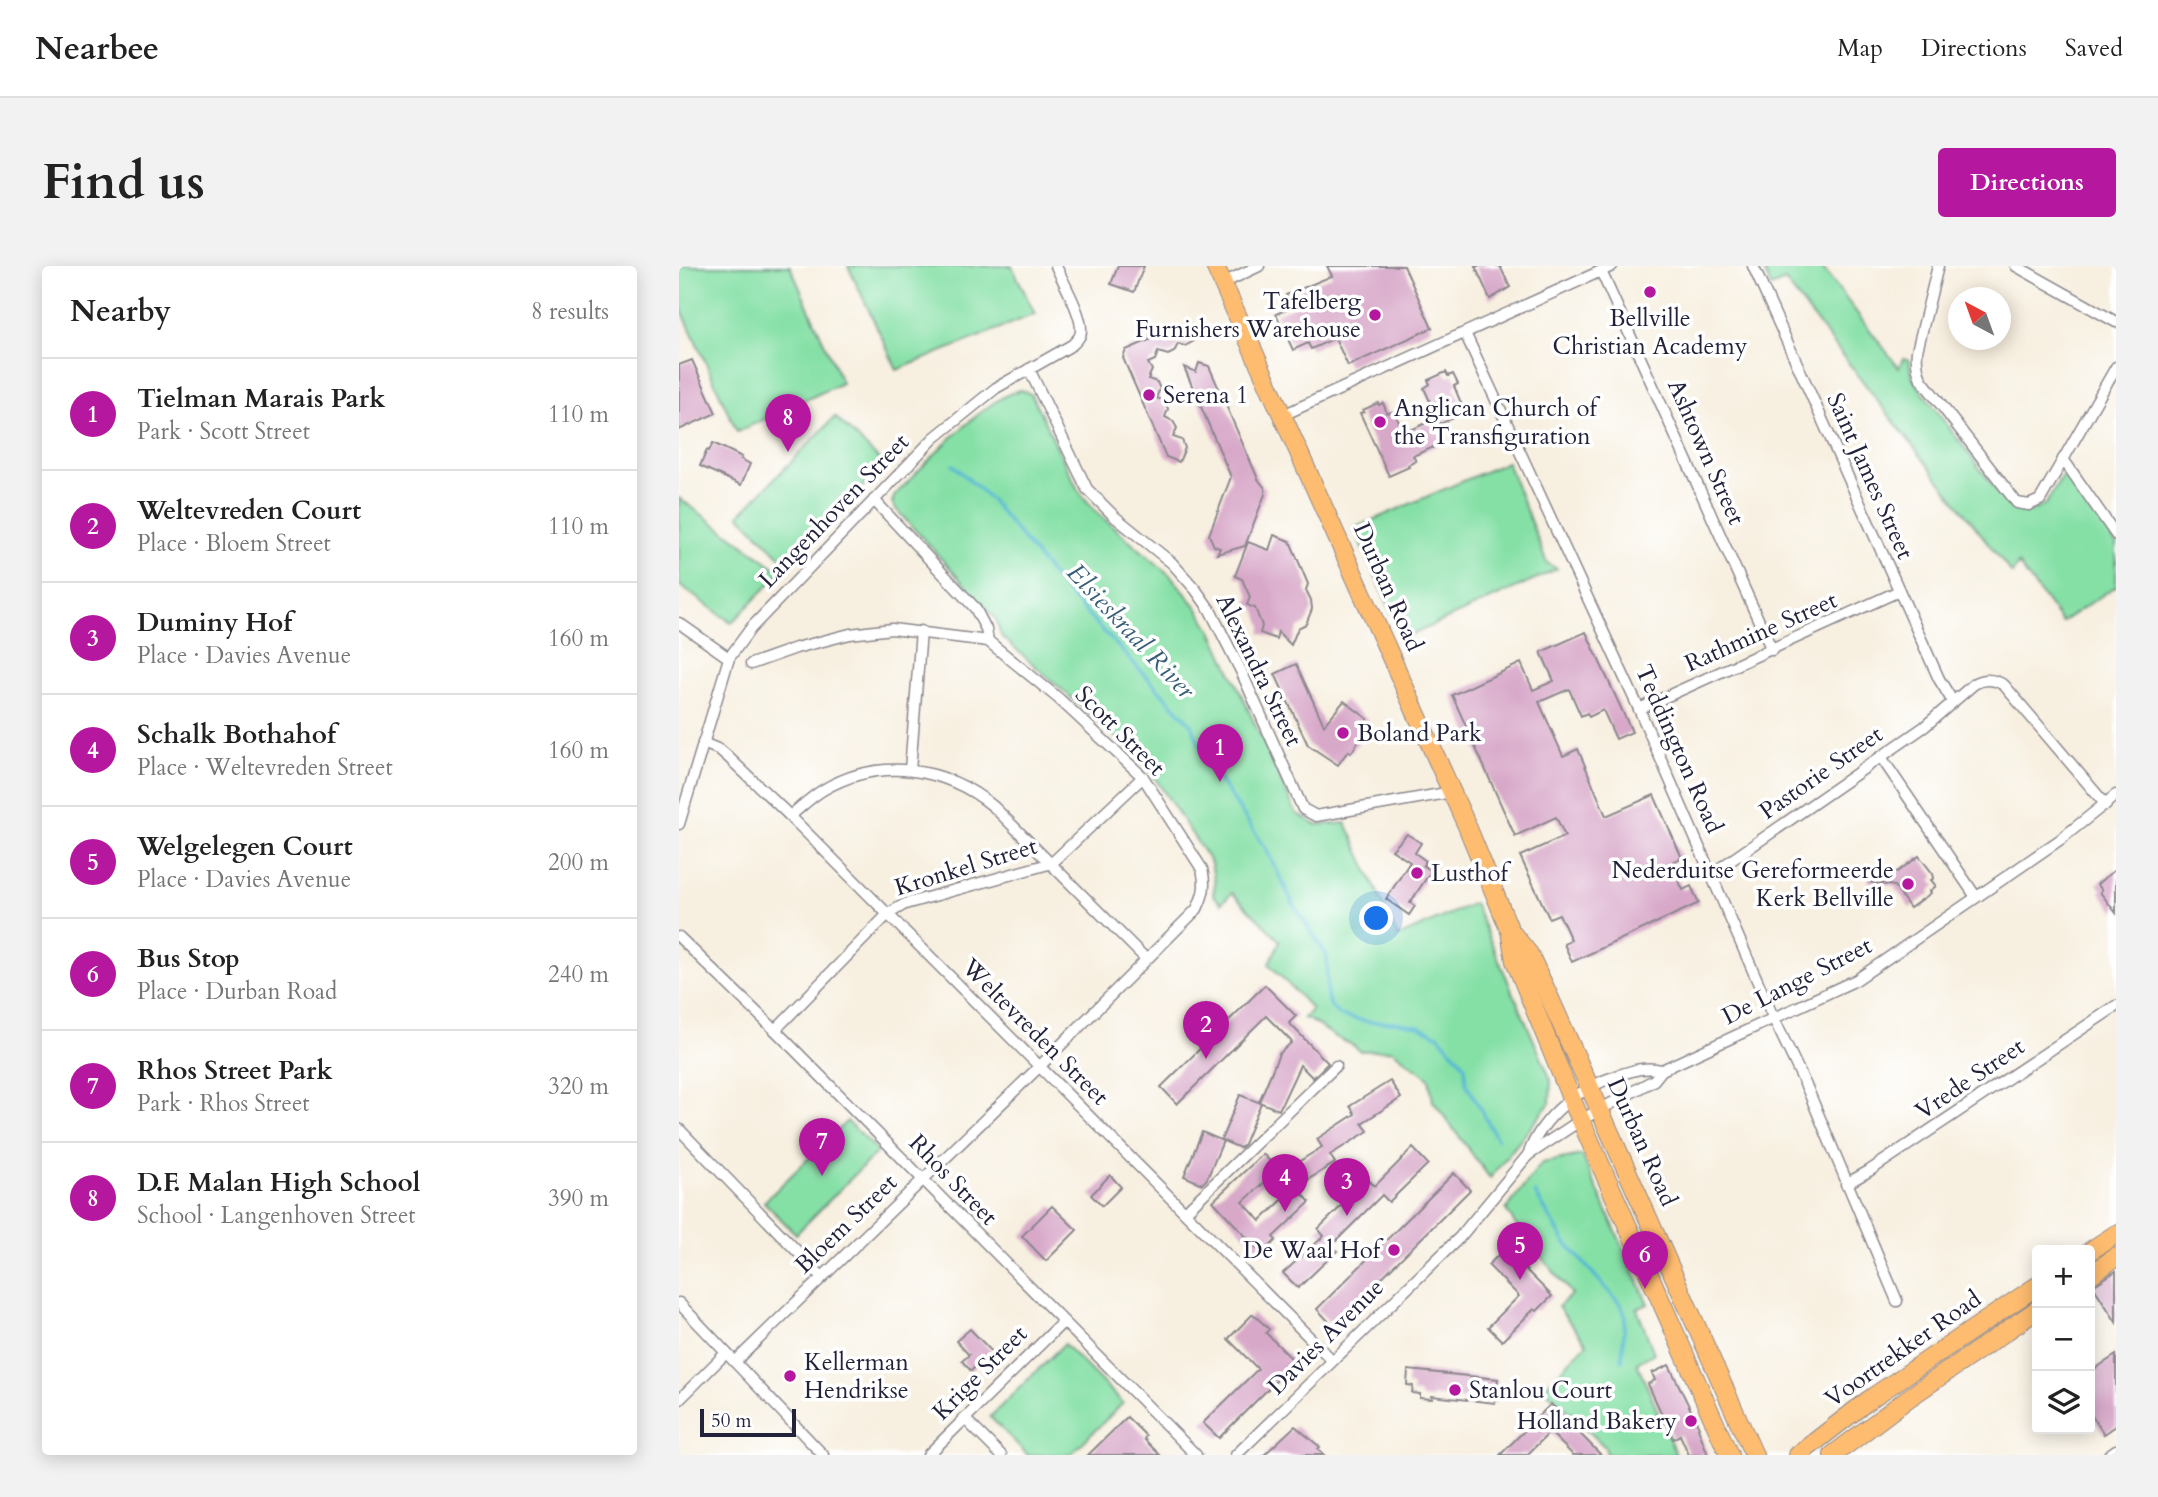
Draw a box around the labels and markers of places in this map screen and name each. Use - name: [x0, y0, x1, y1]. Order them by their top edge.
- marker: Bellville Christian Academy: [1642, 284, 1658, 300]
- place label: Tafelberg Furnishers Warehouse: [1135, 285, 1362, 346]
- place label: Bellville Christian Academy: [1553, 302, 1748, 363]
- marker: Tafelberg Furnishers Warehouse: [1367, 307, 1383, 323]
- place label: Serena 1: [1163, 379, 1248, 412]
- marker: Serena 1: [1141, 387, 1157, 403]
- place label: Anglican Church of the Transfiguration: [1394, 392, 1600, 453]
- pin: 8: [765, 394, 811, 452]
- marker: Anglican Church of the Transfiguration: [1372, 414, 1388, 430]
- place label: Boland Park: [1357, 717, 1482, 750]
- pin: 1: [1197, 724, 1243, 782]
- marker: Boland Park: [1335, 725, 1351, 741]
- place label: Nederduitse Gereformeerde Kerk Bellville: [1611, 854, 1894, 915]
- place label: Lusthof: [1431, 857, 1511, 890]
- marker: Lusthof: [1409, 865, 1425, 881]
- marker: Nederduitse Gereformeerde Kerk Bellville: [1900, 876, 1916, 892]
- pin: 2: [1183, 1001, 1229, 1059]
- pin: 7: [799, 1118, 845, 1176]
- pin: 4: [1262, 1154, 1308, 1212]
- pin: 3: [1324, 1158, 1370, 1216]
- pin: 5: [1497, 1222, 1543, 1280]
- pin: 6: [1622, 1231, 1668, 1289]
- place label: De Waal Hof: [1243, 1234, 1384, 1267]
- marker: De Waal Hof: [1386, 1242, 1402, 1258]
- place label: Kellerman Hendrikse: [804, 1346, 909, 1407]
- marker: Kellerman Hendrikse: [782, 1368, 798, 1384]
- place label: Stanlou Court: [1469, 1374, 1613, 1407]
- marker: Stanlou Court: [1447, 1382, 1463, 1398]
- place label: Holland Bakery: [1517, 1405, 1677, 1438]
- marker: Holland Bakery: [1683, 1413, 1699, 1429]

